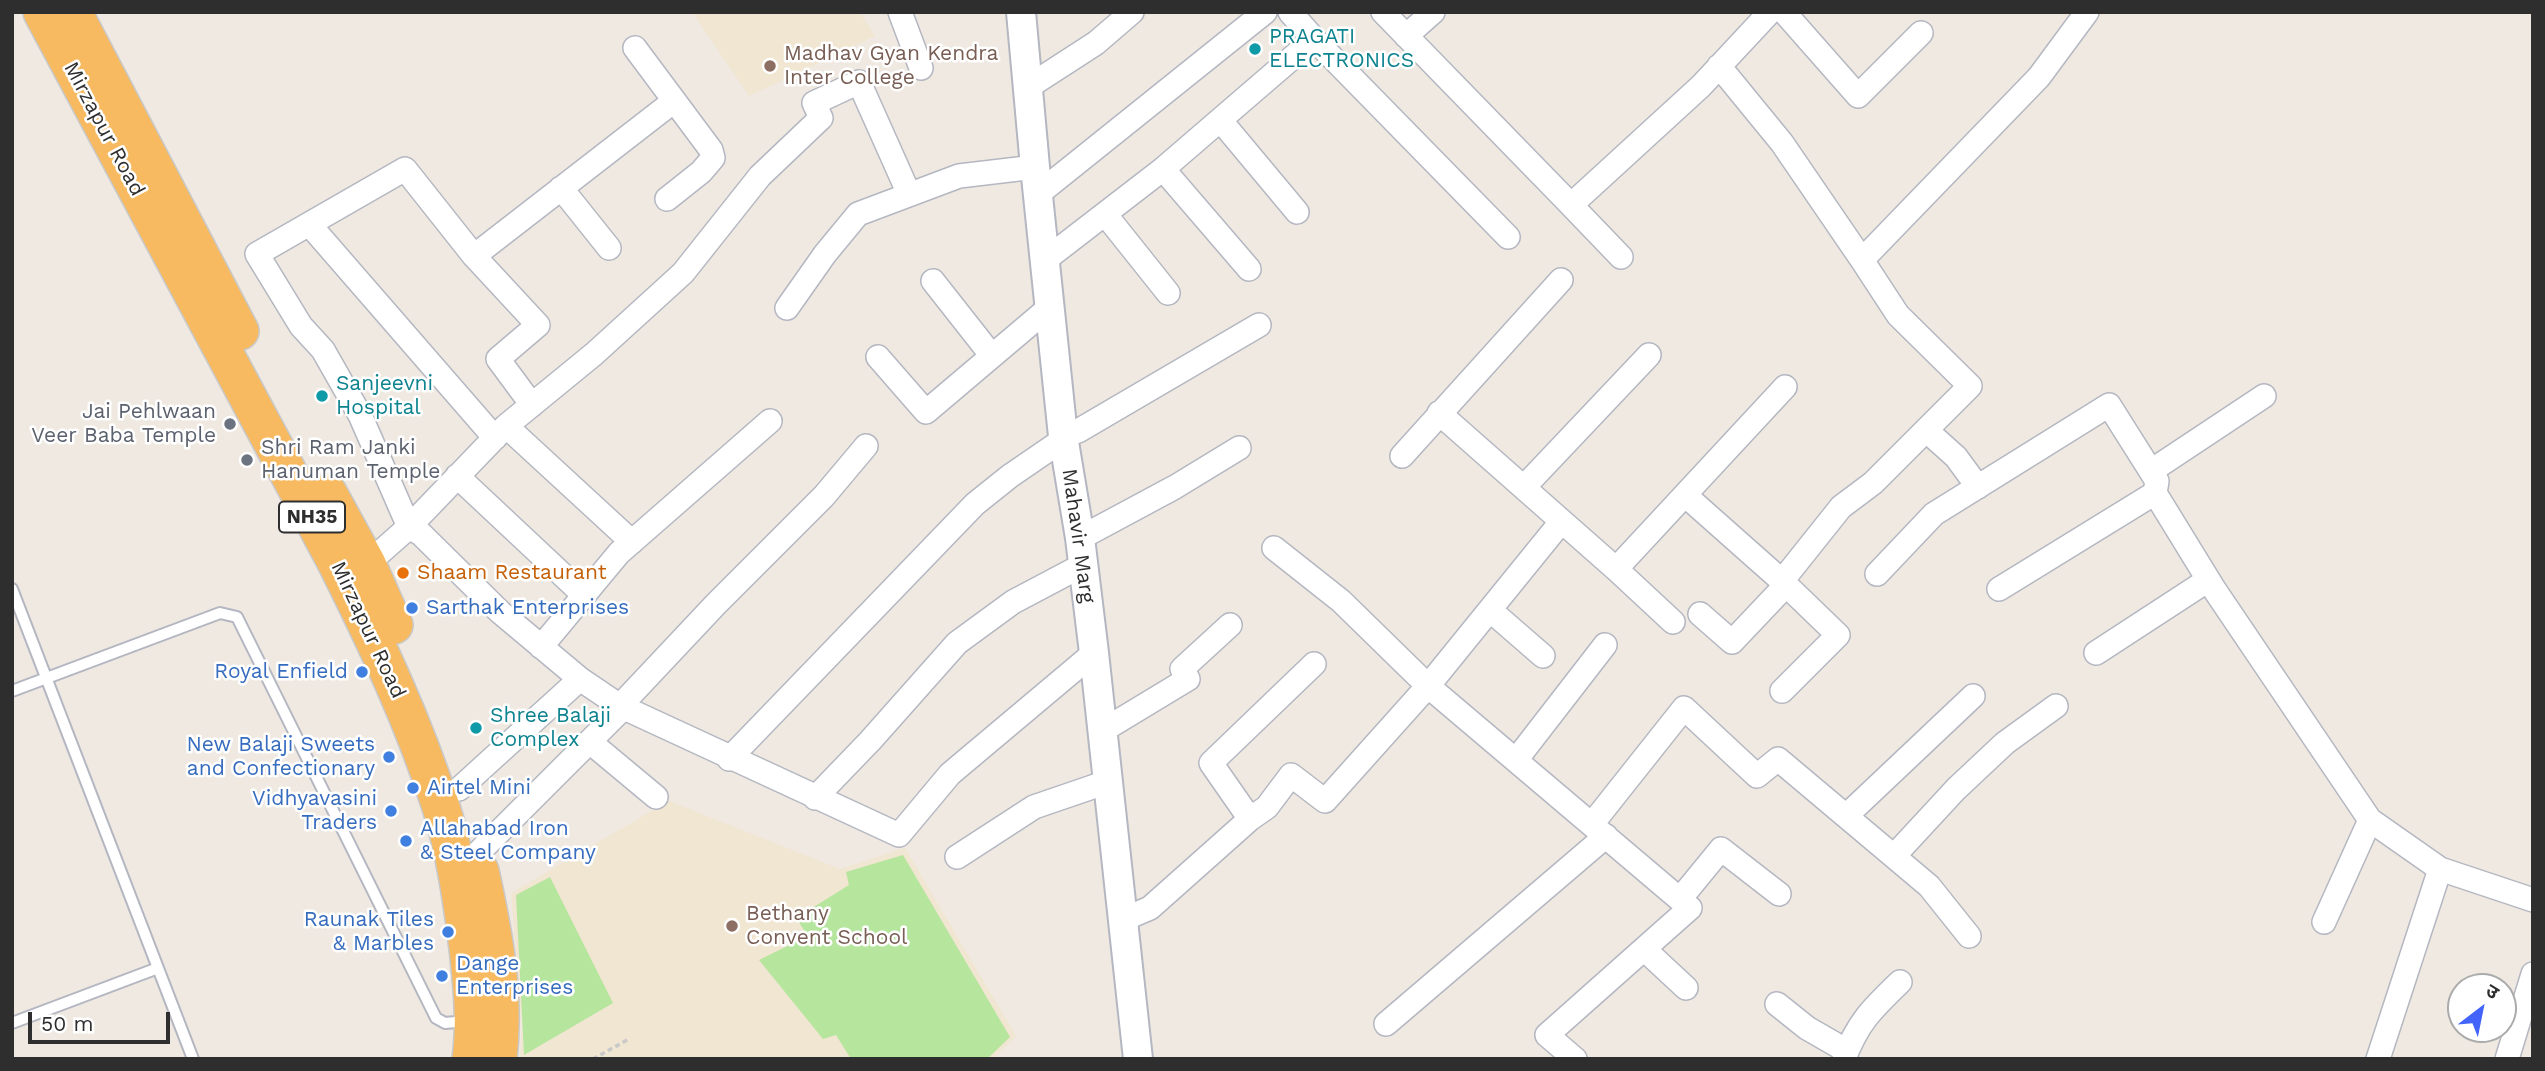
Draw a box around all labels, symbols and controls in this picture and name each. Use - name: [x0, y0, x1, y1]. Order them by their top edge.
- place label: PRAGATI ELECTRONICS: [1269, 24, 1414, 74]
- place label: Madhav Gyan Kendra Inter College: [784, 41, 998, 91]
- marker: PRAGATI ELECTRONICS: [1247, 41, 1263, 57]
- street label: Mirzapur Road: [58, 58, 150, 200]
- marker: Madhav Gyan Kendra Inter College: [762, 58, 778, 74]
- place label: Sanjeevni Hospital: [336, 371, 433, 421]
- marker: Sanjeevni Hospital: [314, 388, 330, 404]
- place label: Jai Pehlwaan Veer Baba Temple: [31, 399, 216, 449]
- marker: Jai Pehlwaan Veer Baba Temple: [222, 416, 238, 432]
- place label: Shri Ram Janki Hanuman Temple: [261, 435, 440, 485]
- marker: Shri Ram Janki Hanuman Temple: [239, 452, 255, 468]
- street label: Mahavir Marg: [1056, 467, 1100, 605]
- road number: NH35: [279, 502, 345, 532]
- street label: Mirzapur Road: [325, 557, 411, 703]
- place label: Shaam Restaurant: [417, 560, 607, 586]
- marker: Shaam Restaurant: [395, 565, 411, 581]
- place label: Sarthak Enterprises: [426, 595, 629, 621]
- marker: Sarthak Enterprises: [404, 600, 420, 616]
- place label: Royal Enfield: [214, 659, 348, 685]
- marker: Royal Enfield: [354, 664, 370, 680]
- place label: Shree Balaji Complex: [490, 703, 611, 753]
- marker: Shree Balaji Complex: [468, 720, 484, 736]
- place label: New Balaji Sweets and Confectionary: [186, 732, 375, 782]
- marker: New Balaji Sweets and Confectionary: [381, 749, 397, 765]
- place label: Airtel Mini: [427, 775, 531, 801]
- marker: Airtel Mini: [405, 780, 421, 796]
- place label: Vidhyavasini Traders: [252, 786, 377, 836]
- marker: Vidhyavasini Traders: [383, 803, 399, 819]
- place label: Allahabad Iron & Steel Company: [420, 816, 596, 866]
- marker: Allahabad Iron & Steel Company: [398, 833, 414, 849]
- place label: Bethany Convent School: [746, 901, 907, 951]
- place label: Raunak Tiles & Marbles: [304, 907, 434, 957]
- marker: Bethany Convent School: [724, 918, 740, 934]
- marker: Raunak Tiles & Marbles: [440, 924, 456, 940]
- place label: Dange Enterprises: [456, 951, 573, 1001]
- marker: Dange Enterprises: [434, 968, 450, 984]
- north arrow: [2447, 973, 2517, 1043]
- text: उ: [2482, 979, 2503, 1004]
- scale bar: [32, 998, 173, 1042]
- text: 50 m: [41, 1011, 93, 1036]

